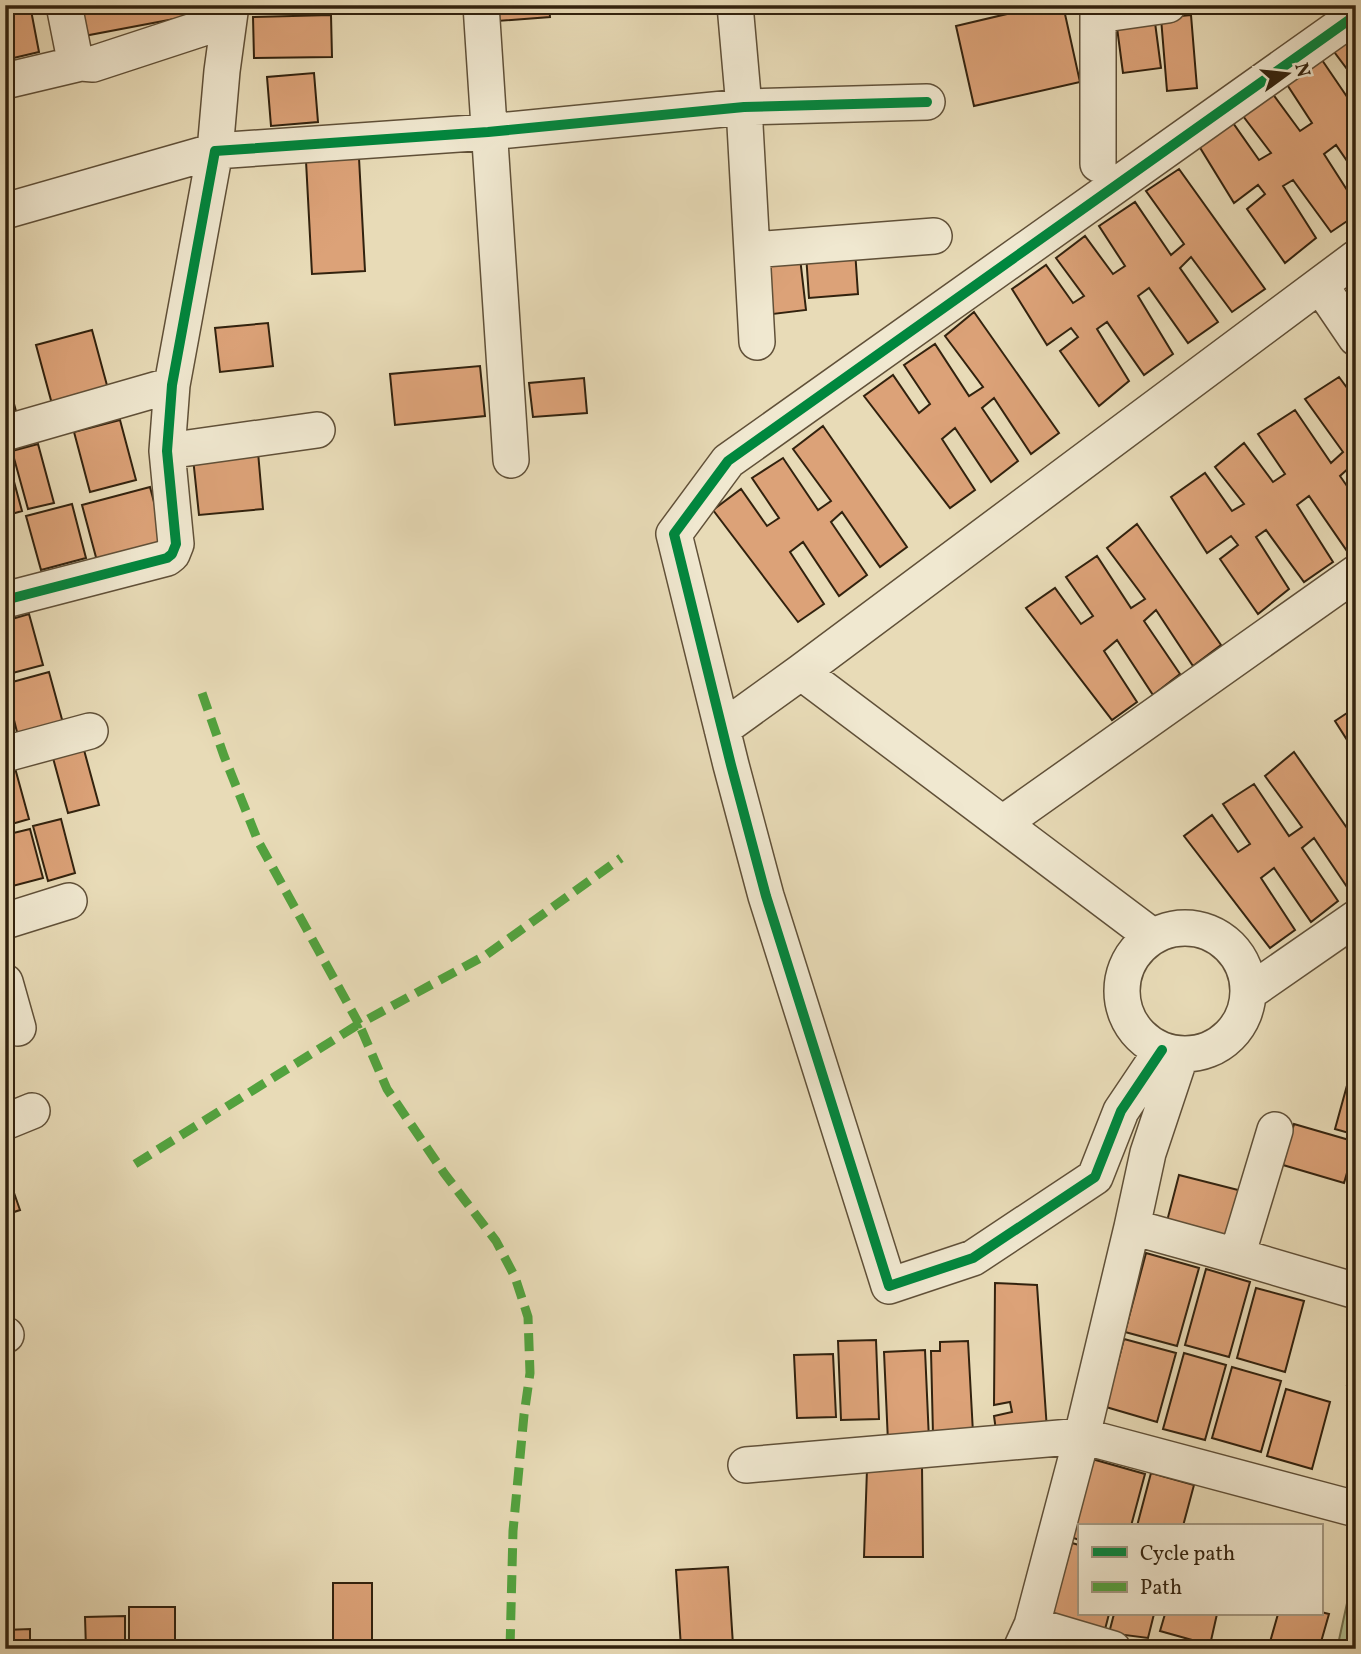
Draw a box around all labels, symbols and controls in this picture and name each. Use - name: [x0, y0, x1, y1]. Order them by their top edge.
- north arrow: [1252, 38, 1322, 108]
- text: N: [1287, 60, 1316, 80]
- legend: [1078, 1524, 1322, 1616]
- text: Cycle path: [1140, 1540, 1235, 1569]
- text: Path: [1140, 1574, 1182, 1603]

